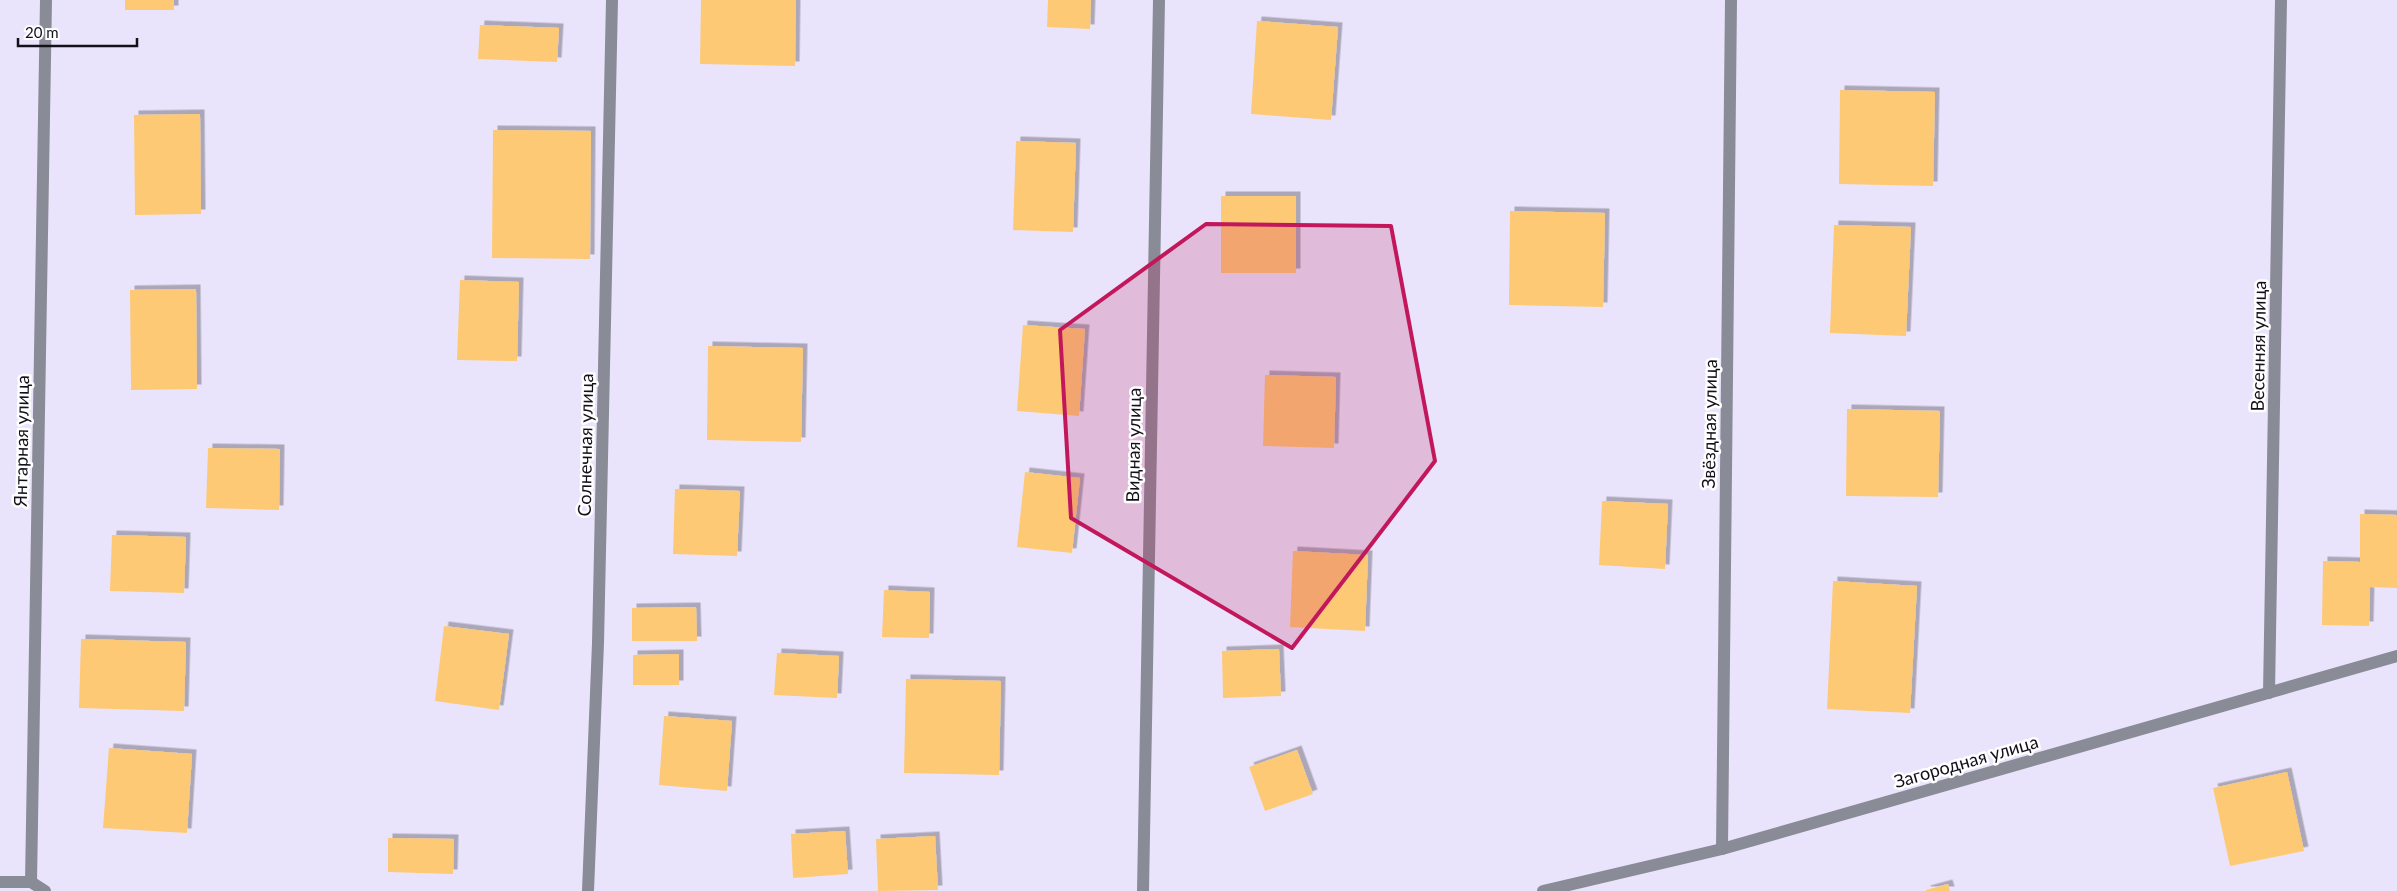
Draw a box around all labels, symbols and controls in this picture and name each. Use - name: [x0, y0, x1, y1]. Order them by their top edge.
- scale bar: [18, 15, 136, 47]
- text: 20 m: [25, 23, 59, 41]
- street label: Весенняя улица: [2246, 280, 2270, 412]
- street label: Звёздная улица: [1697, 359, 1721, 489]
- street label: Солнечная улица: [573, 373, 597, 517]
- street label: Янтарная улица: [9, 375, 33, 508]
- street label: Видная улица: [1121, 387, 1145, 503]
- street label: Загородная улица: [1891, 730, 2041, 792]

